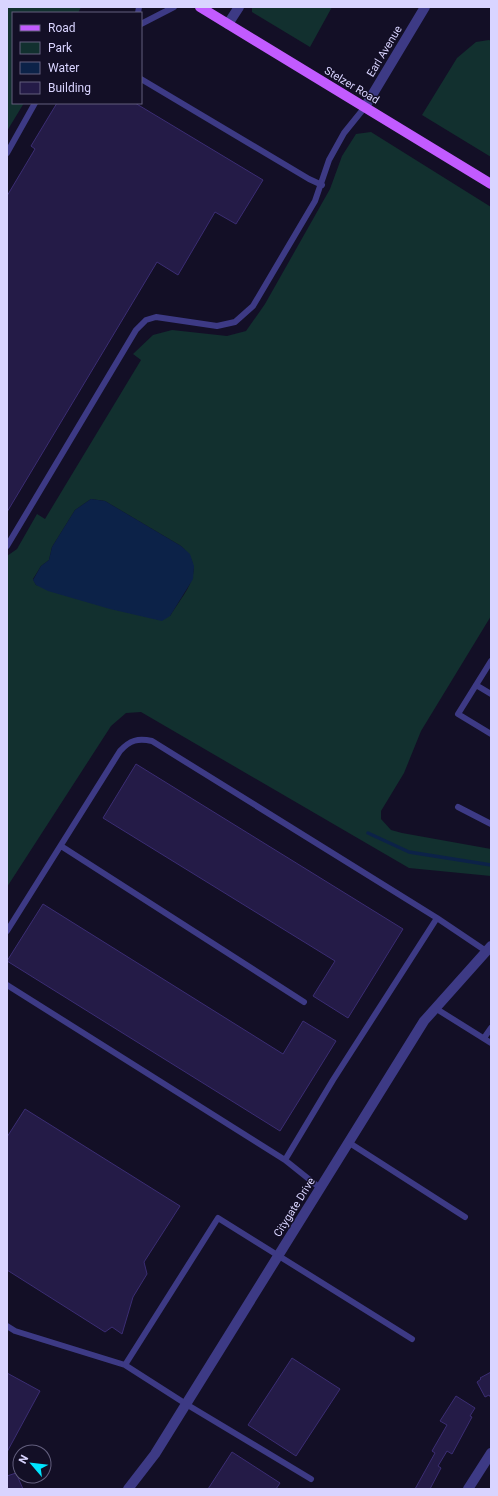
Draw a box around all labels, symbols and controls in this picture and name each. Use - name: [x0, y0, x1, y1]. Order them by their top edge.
- legend: [12, 12, 142, 104]
- text: Road: [48, 21, 76, 35]
- street label: Earl Avenue: [364, 23, 405, 79]
- text: Park: [48, 41, 73, 55]
- text: Water: [48, 61, 79, 75]
- street label: Stelzer Road: [322, 64, 381, 107]
- text: Building: [48, 81, 91, 95]
- street label: Citygate Drive: [271, 1175, 318, 1239]
- north arrow: [12, 1444, 52, 1484]
- text: N: [16, 1453, 31, 1466]

